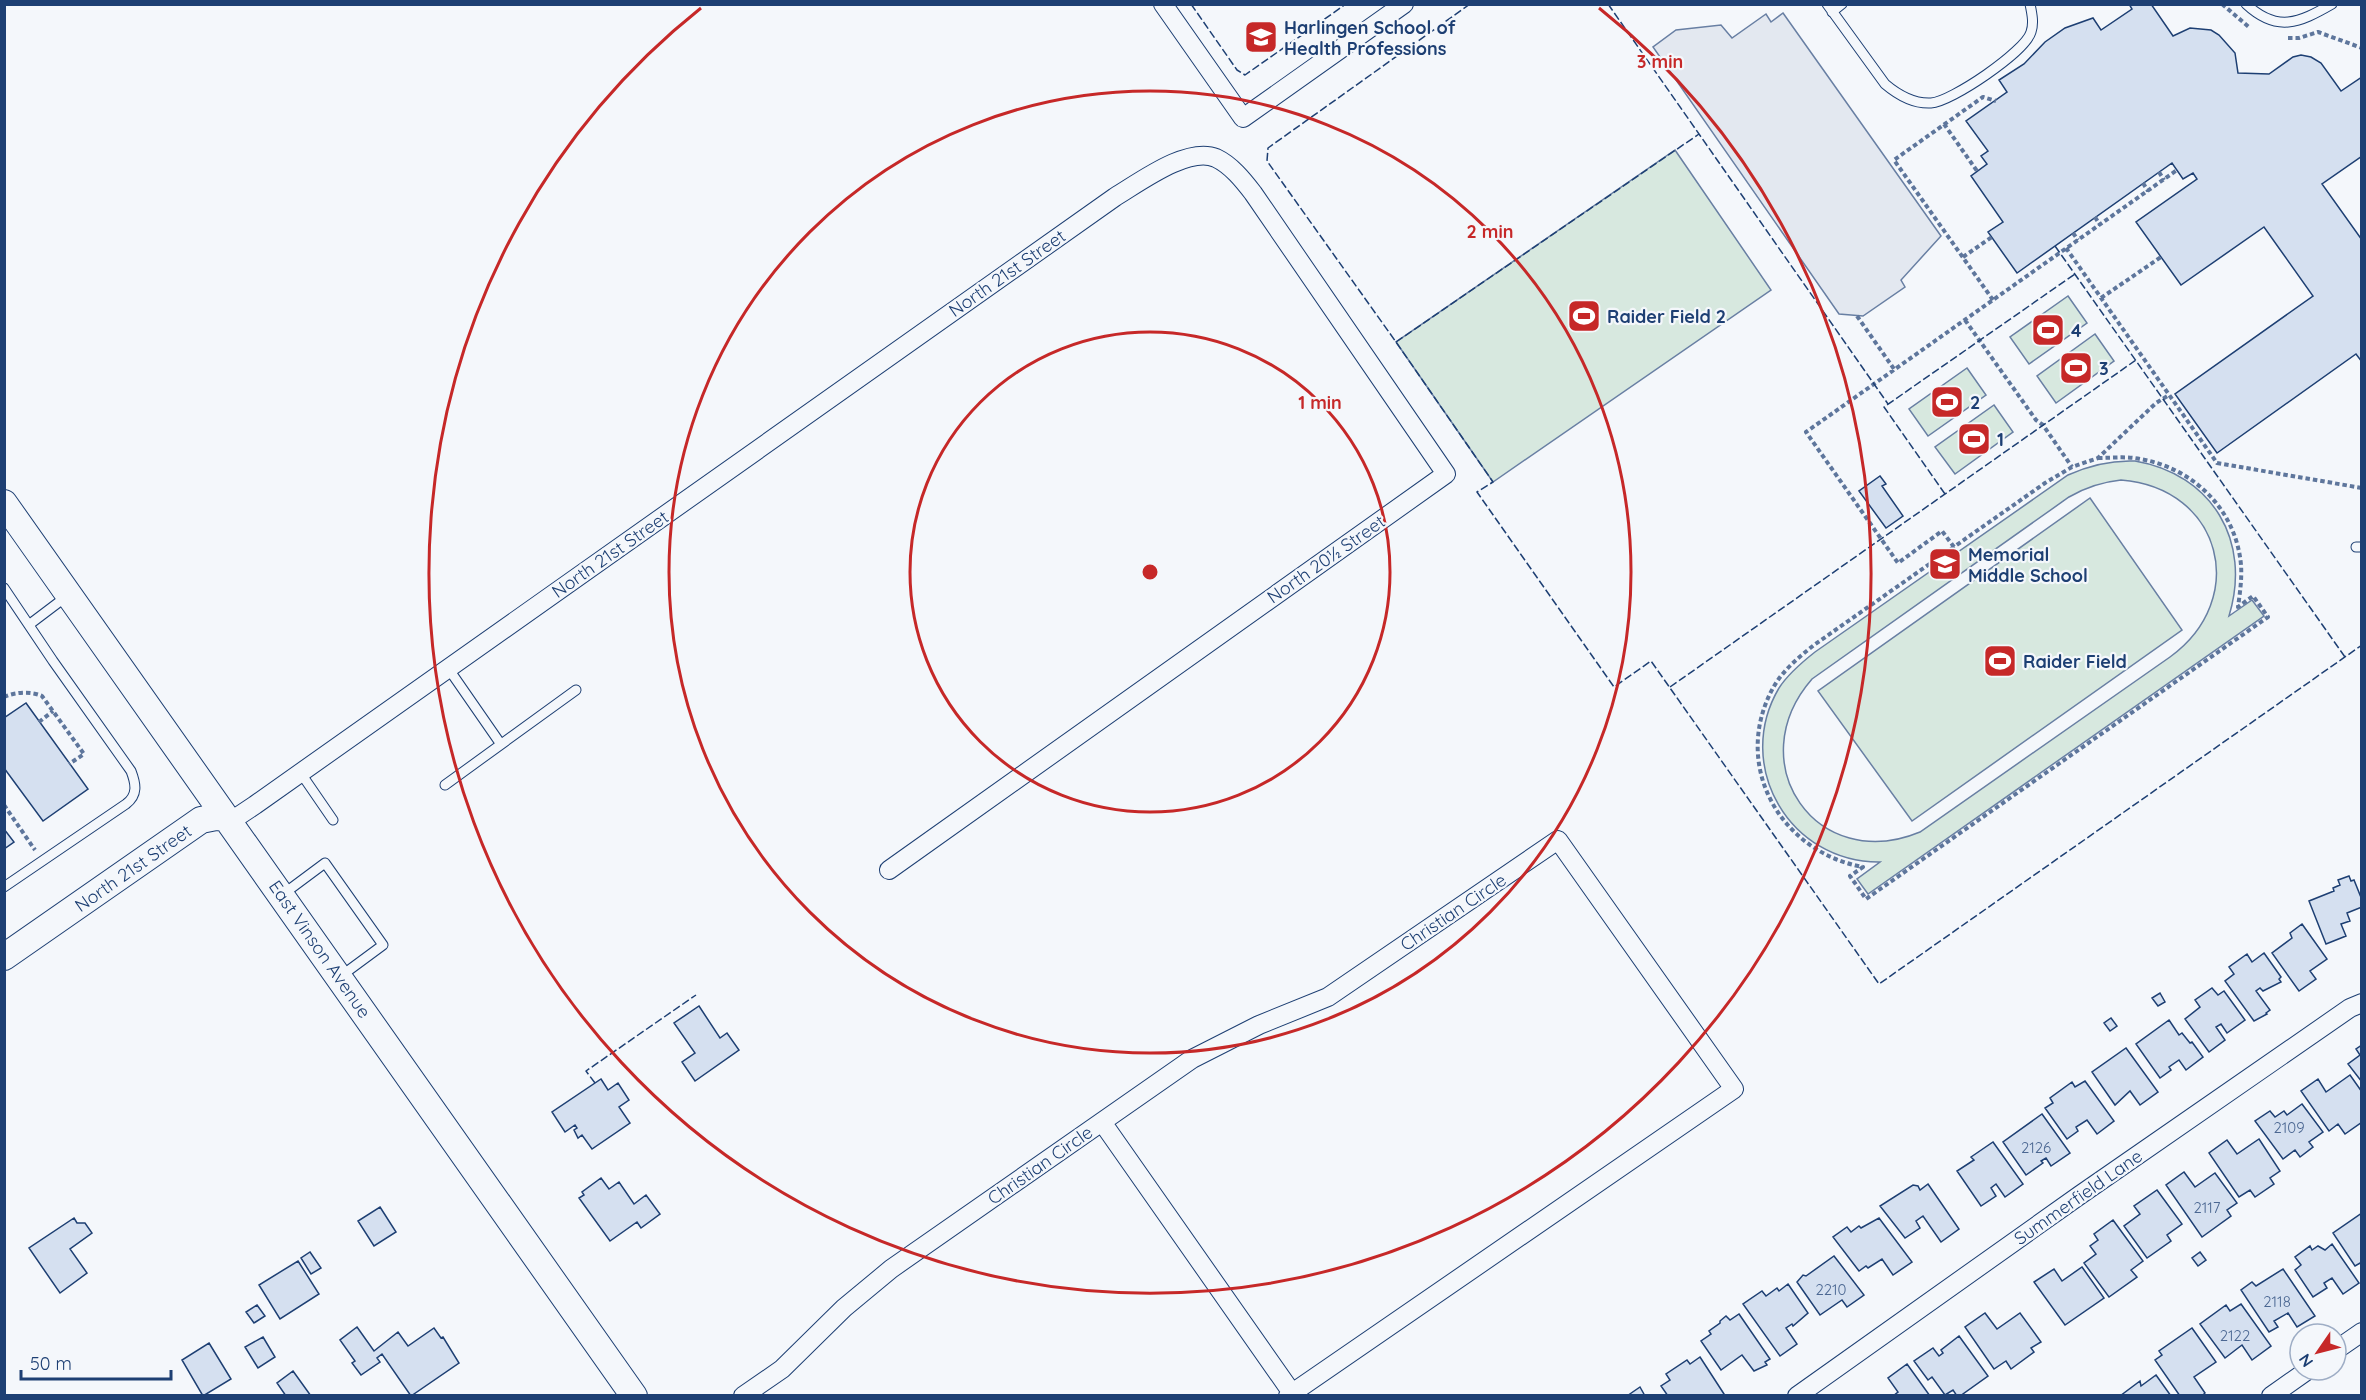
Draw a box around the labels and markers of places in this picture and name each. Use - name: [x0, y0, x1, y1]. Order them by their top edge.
- place label: Harlingen School of Health Professions: [1284, 16, 1456, 60]
- school or university icon: Harlingen School of Health Professions: [1243, 19, 1279, 55]
- sports icon: Raider Field 2: [1566, 298, 1602, 334]
- place label: Raider Field 2: [1607, 305, 1726, 328]
- sports icon: 4: [2030, 312, 2066, 348]
- place label: 4: [2071, 319, 2082, 342]
- sports icon: 3: [2058, 350, 2094, 386]
- place label: 3: [2099, 357, 2109, 380]
- sports icon: 2: [1929, 384, 1965, 420]
- place label: 2: [1970, 391, 1980, 414]
- sports icon: 1: [1956, 421, 1992, 457]
- place label: 1: [1997, 428, 2004, 451]
- place label: Memorial Middle School: [1968, 543, 2088, 587]
- school or university icon: Memorial Middle School: [1927, 546, 1963, 582]
- centre of rings: [1140, 562, 1160, 582]
- sports icon: Raider Field: [1982, 643, 2018, 679]
- place label: Raider Field: [2023, 650, 2127, 673]

